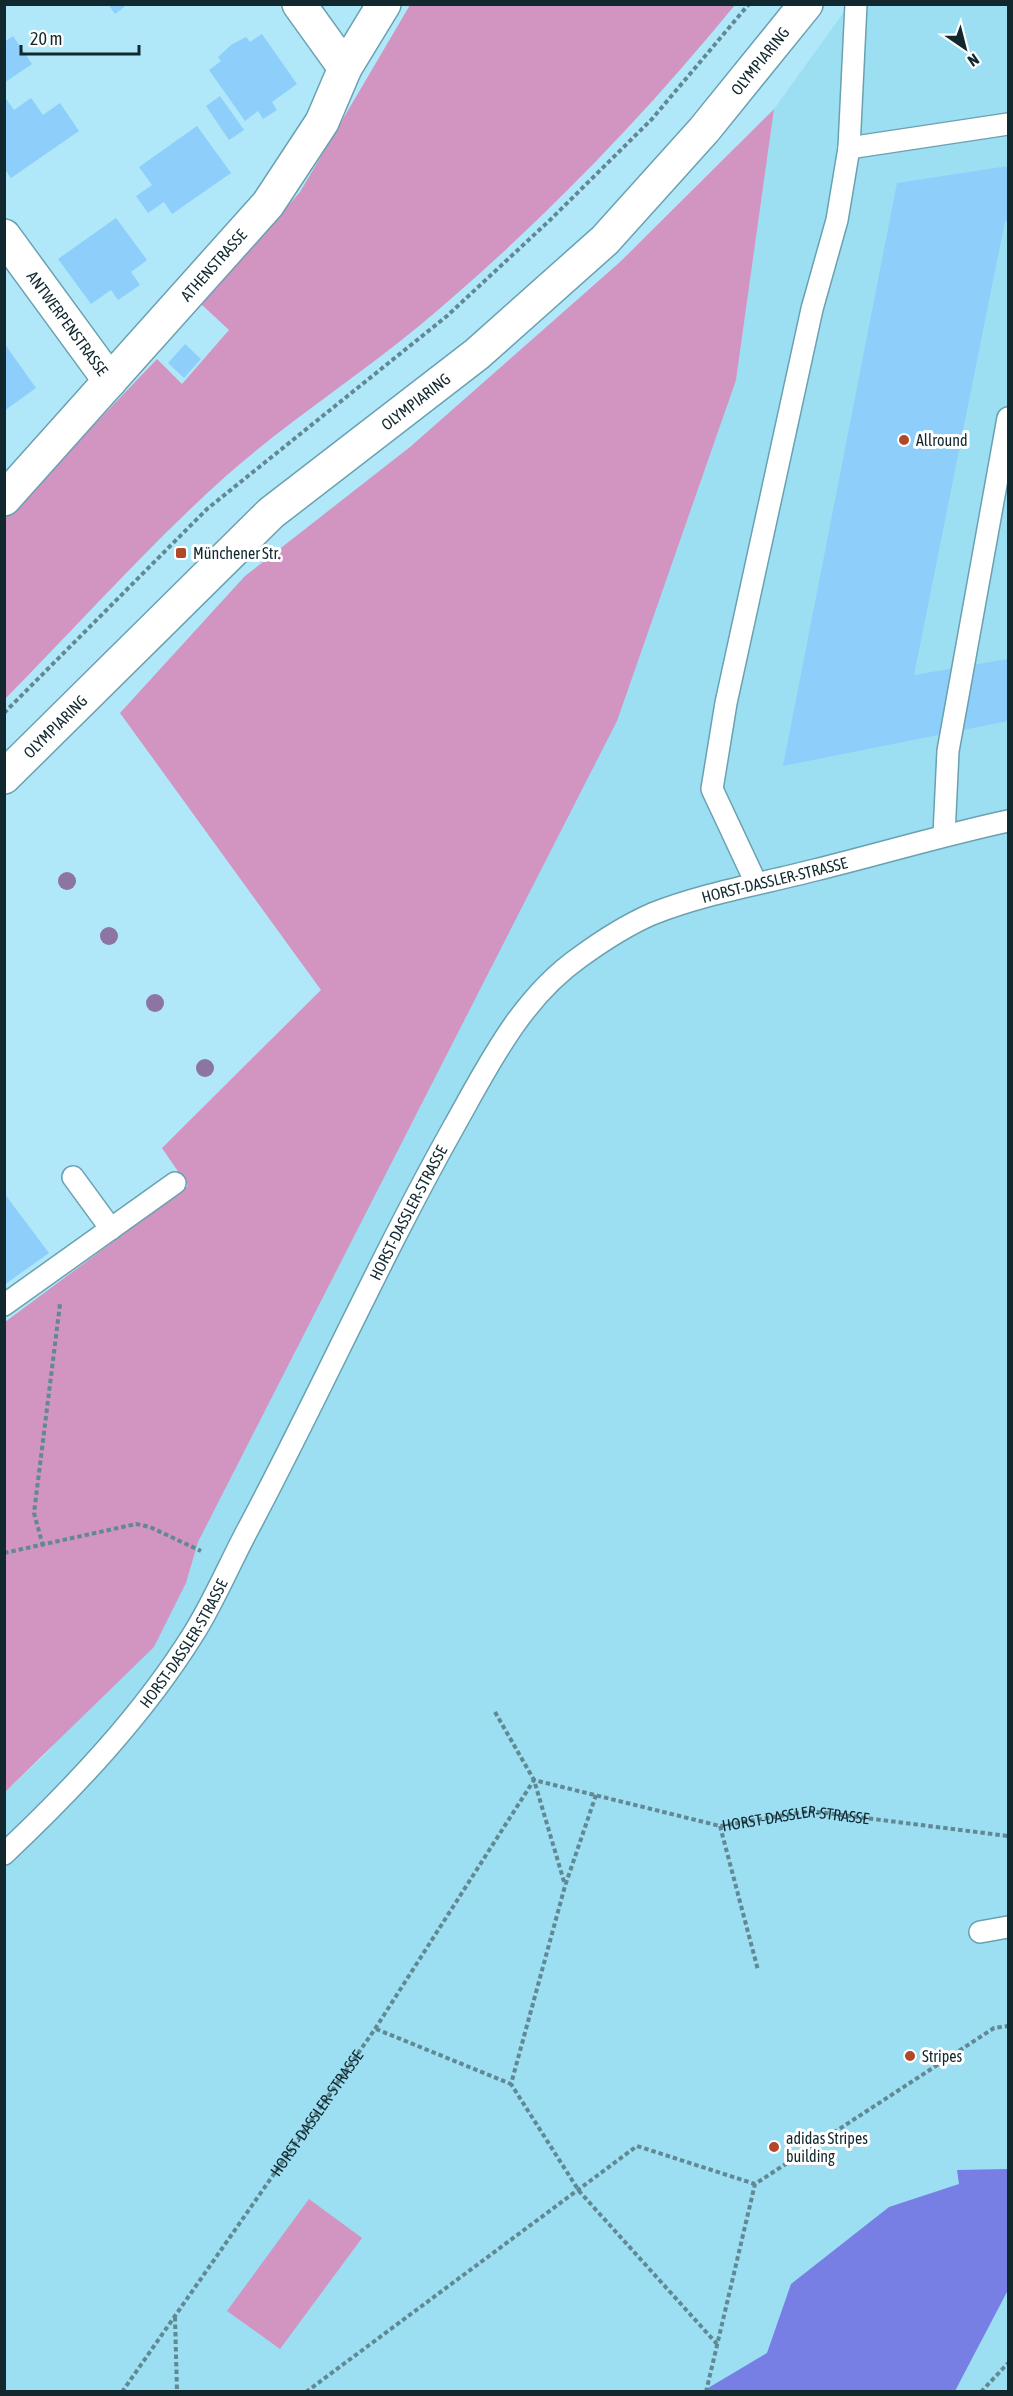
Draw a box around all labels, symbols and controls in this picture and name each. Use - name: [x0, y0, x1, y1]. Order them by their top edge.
- scale bar: [21, 18, 140, 56]
- north arrow: [935, 18, 995, 78]
- street label: OLYMPIARING: [727, 23, 793, 98]
- text: 20 m: [30, 28, 62, 49]
- text: N: [965, 50, 983, 70]
- street label: ATHENSTRASSE: [177, 225, 250, 304]
- street label: ANTWERPENSTRASSE: [24, 267, 112, 379]
- street label: OLYMPIARING: [377, 369, 453, 434]
- place label: Allround: [916, 431, 968, 449]
- marker: Allround: [897, 433, 911, 447]
- place label: Münchener Str.: [193, 544, 280, 562]
- marker: Münchener Str.: [174, 546, 188, 560]
- street label: OLYMPIARING: [20, 691, 91, 762]
- street label: HORST-DASSLER-STRASSE: [700, 853, 849, 906]
- street label: HORST-DASSLER-STRASSE: [366, 1142, 451, 1283]
- street label: HORST-DASSLER-STRASSE: [136, 1576, 231, 1711]
- street label: HORST-DASSLER-STRASSE: [721, 1802, 871, 1835]
- street label: HORST-DASSLER-STRASSE: [266, 2047, 366, 2179]
- place label: Stripes: [922, 2047, 963, 2066]
- marker: Stripes: [903, 2049, 917, 2063]
- place label: adidas Stripes building: [786, 2129, 868, 2166]
- marker: adidas Stripes building: [767, 2140, 781, 2154]

